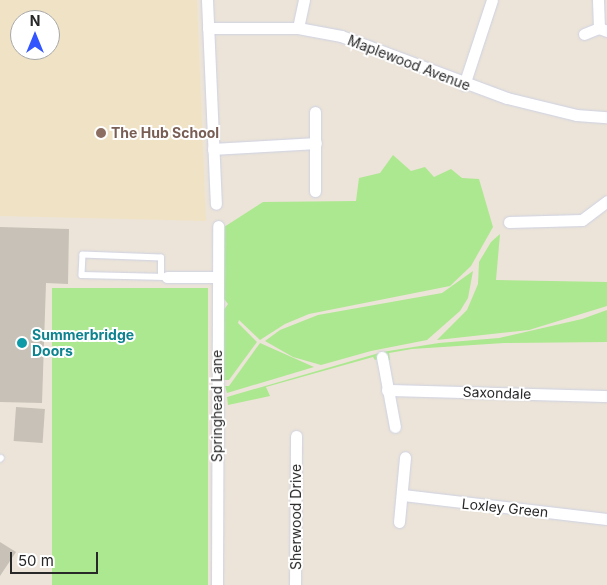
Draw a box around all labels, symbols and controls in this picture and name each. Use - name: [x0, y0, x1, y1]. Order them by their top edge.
- north arrow: [10, 10, 60, 60]
- text: N: [30, 12, 40, 29]
- street label: Maplewood Avenue: [345, 32, 473, 94]
- place label: The Hub School: [111, 125, 219, 141]
- marker: The Hub School: [95, 127, 107, 139]
- place label: Summerbridge Doors: [32, 327, 134, 360]
- marker: Summerbridge Doors: [16, 337, 28, 349]
- street label: Springhead Lane: [209, 350, 225, 462]
- street label: Saxondale: [462, 383, 532, 403]
- street label: Sherwood Drive: [288, 464, 304, 570]
- street label: Loxley Green: [461, 495, 549, 521]
- scale bar: [12, 542, 100, 574]
- text: 50 m: [18, 551, 54, 570]

